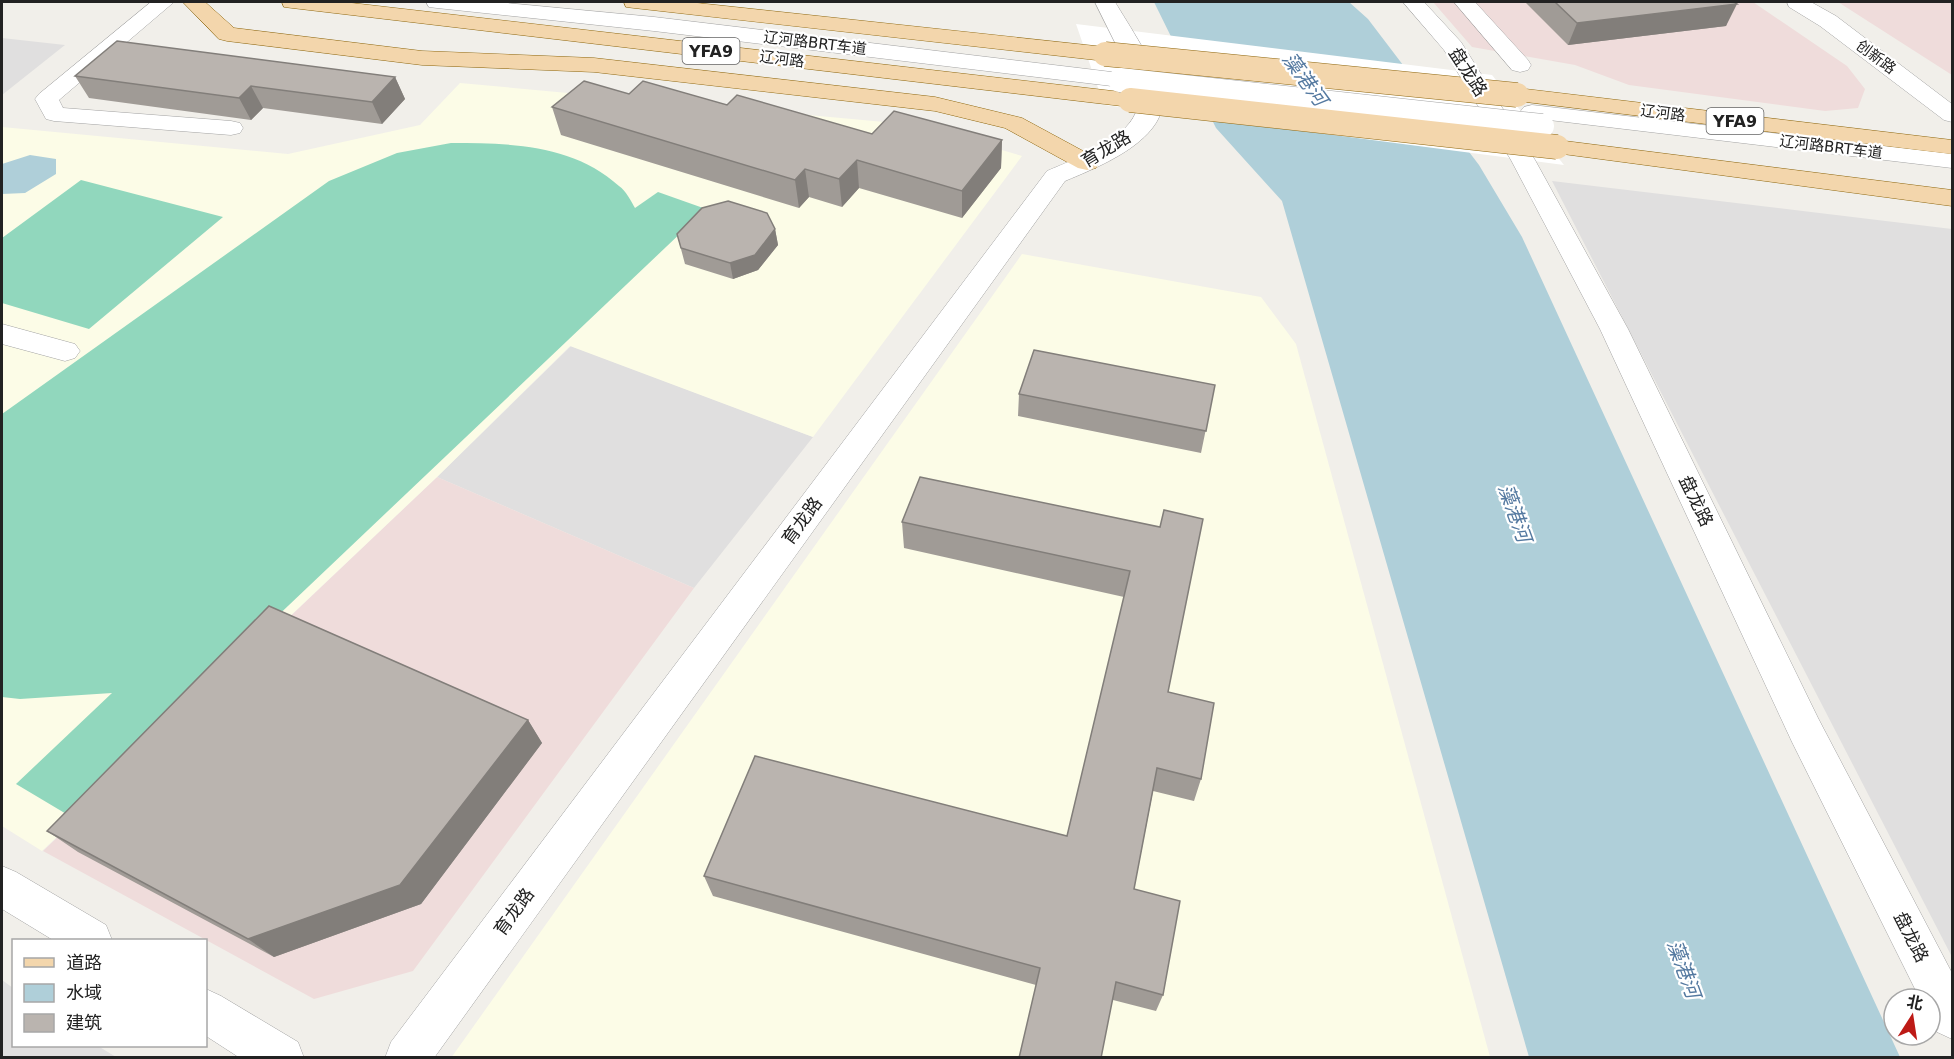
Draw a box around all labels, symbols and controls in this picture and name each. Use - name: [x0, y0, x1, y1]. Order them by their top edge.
- street label: 辽河路BRT车道: [762, 28, 868, 58]
- street label: 创新路: [1853, 36, 1899, 78]
- road number: YFA9: [682, 38, 740, 64]
- street label: 盘龙路: [1445, 43, 1492, 100]
- street label: 辽河路: [759, 47, 805, 71]
- water label: 藻港河: [1278, 48, 1335, 114]
- street label: 辽河路: [1640, 101, 1686, 125]
- road number: YFA9: [1706, 108, 1764, 134]
- street label: 育龙路: [1077, 126, 1134, 171]
- street label: 辽河路BRT车道: [1778, 132, 1884, 162]
- street label: 盘龙路: [1675, 472, 1718, 530]
- water label: 藻港河: [1493, 481, 1538, 549]
- street label: 育龙路: [777, 493, 826, 549]
- street label: 育龙路: [489, 884, 538, 940]
- street label: 盘龙路: [1890, 908, 1933, 966]
- water label: 藻港河: [1662, 937, 1707, 1005]
- legend: [12, 939, 207, 1047]
- text: 道路: [66, 952, 102, 973]
- text: 水域: [66, 982, 102, 1003]
- north arrow: [1882, 987, 1942, 1047]
- text: 北: [1905, 992, 1925, 1014]
- text: 建筑: [66, 1012, 102, 1033]

